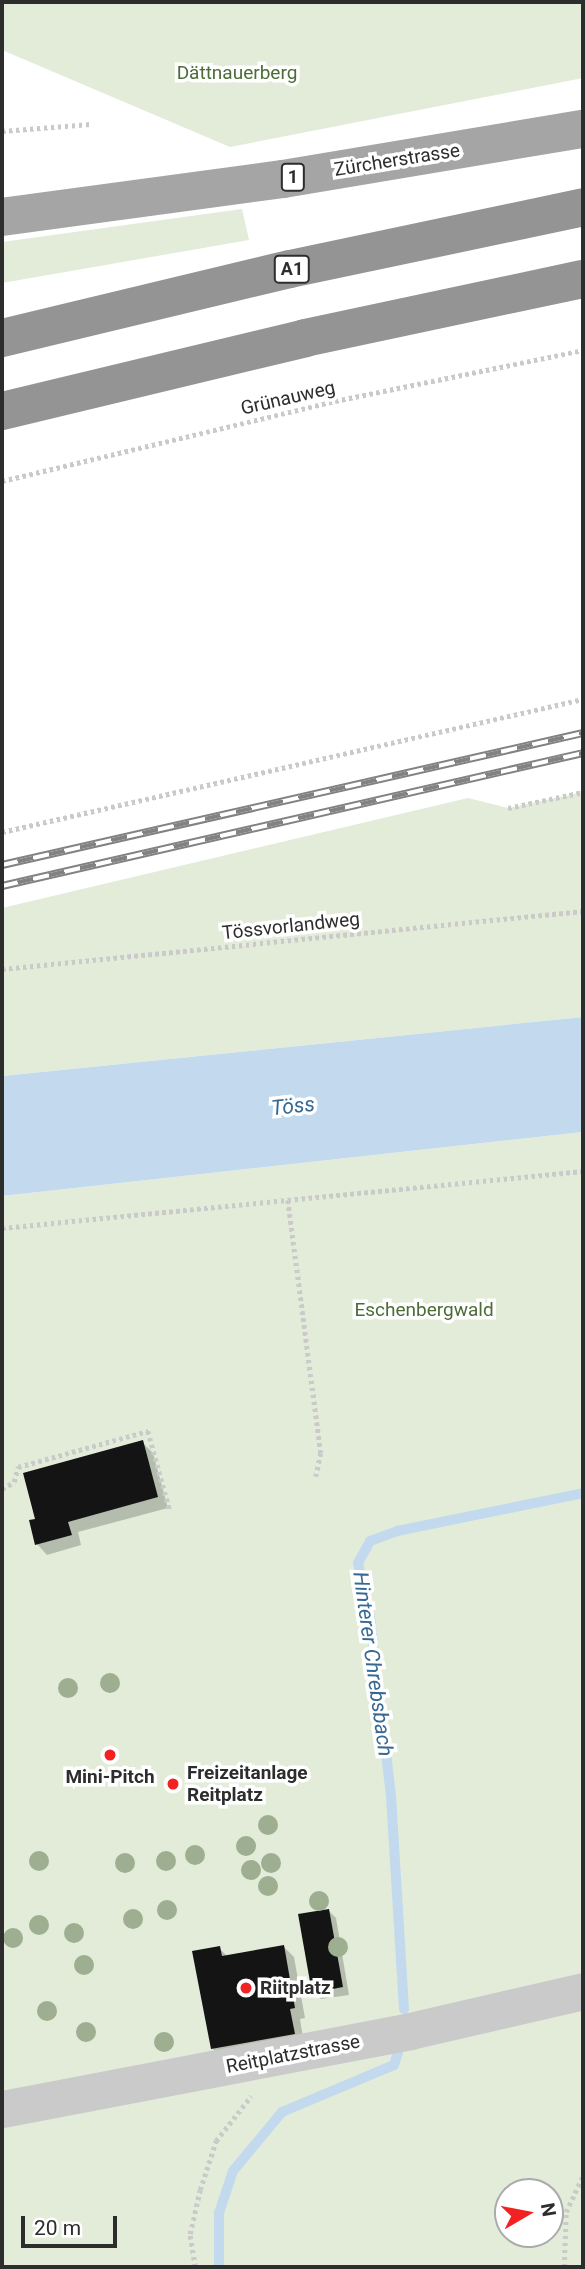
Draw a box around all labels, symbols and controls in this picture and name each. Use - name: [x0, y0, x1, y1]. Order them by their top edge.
- park label: Dättnauerberg: [177, 62, 297, 84]
- street label: Zürcherstrasse: [333, 139, 461, 181]
- road number: 1: [281, 162, 305, 192]
- road number: A1: [273, 255, 311, 284]
- street label: Grünauweg: [239, 376, 337, 420]
- street label: Tössvorlandweg: [221, 907, 361, 945]
- water label: Töss: [270, 1091, 316, 1121]
- park label: Eschenbergwald: [354, 1299, 494, 1321]
- water label: Hinterer Chrebsbach: [348, 1570, 398, 1758]
- marker: Mini-Pitch: [102, 1747, 118, 1763]
- place label: Freizeitanlage Reitplatz: [187, 1762, 308, 1806]
- place label: Mini-Pitch: [65, 1766, 155, 1788]
- marker: Freizeitanlage Reitplatz: [165, 1776, 181, 1792]
- place label: Riitplatz: [260, 1977, 331, 1999]
- marker: Riitplatz: [238, 1980, 254, 1996]
- street label: Reitplatzstrasse: [224, 2030, 362, 2078]
- north arrow: [494, 2178, 564, 2248]
- text: N: [536, 2201, 561, 2218]
- scale bar: [24, 2202, 121, 2246]
- text: 20 m: [34, 2216, 81, 2240]

